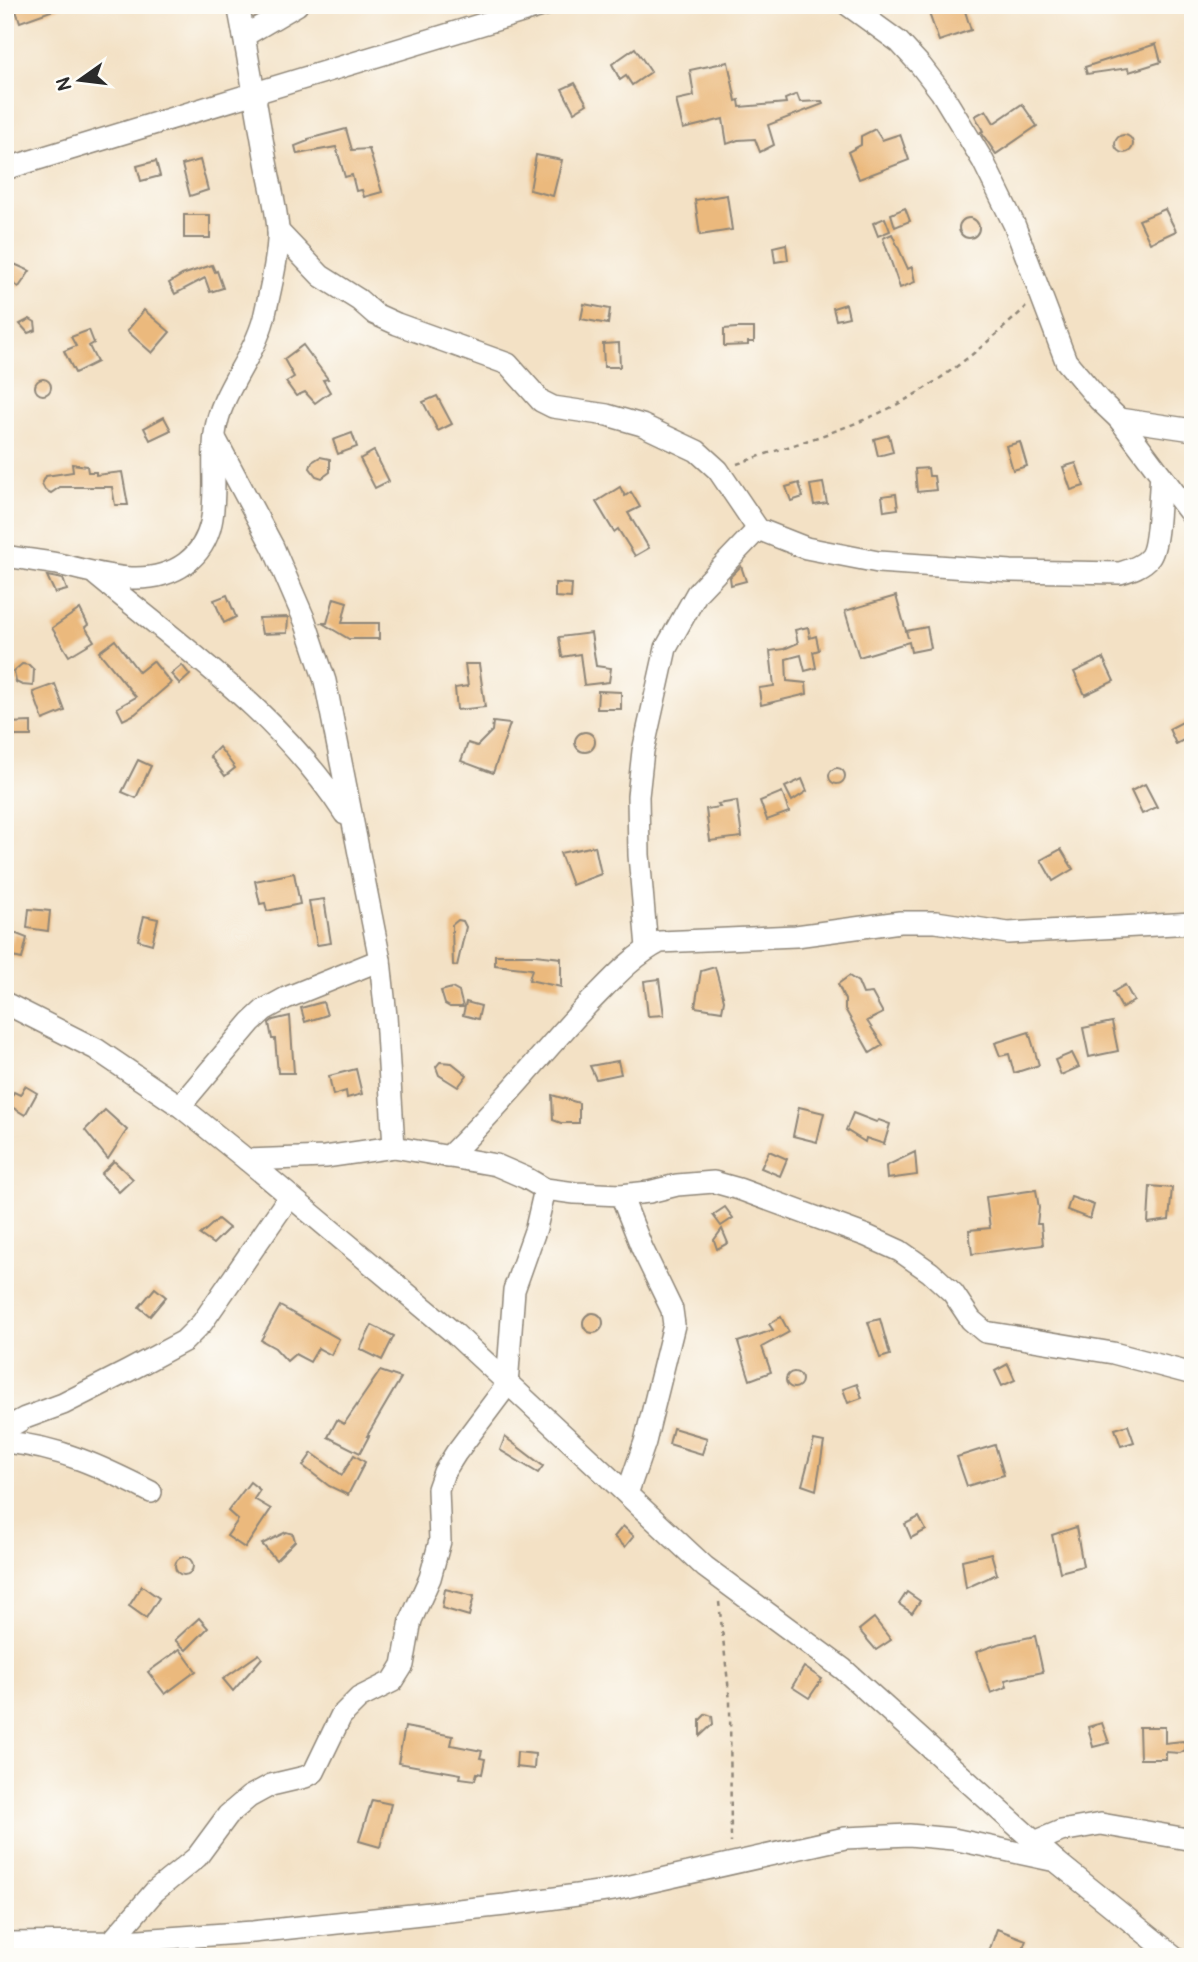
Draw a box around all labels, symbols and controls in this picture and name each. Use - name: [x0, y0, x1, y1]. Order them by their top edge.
- north arrow: [46, 46, 116, 116]
- text: N: [51, 75, 78, 93]

